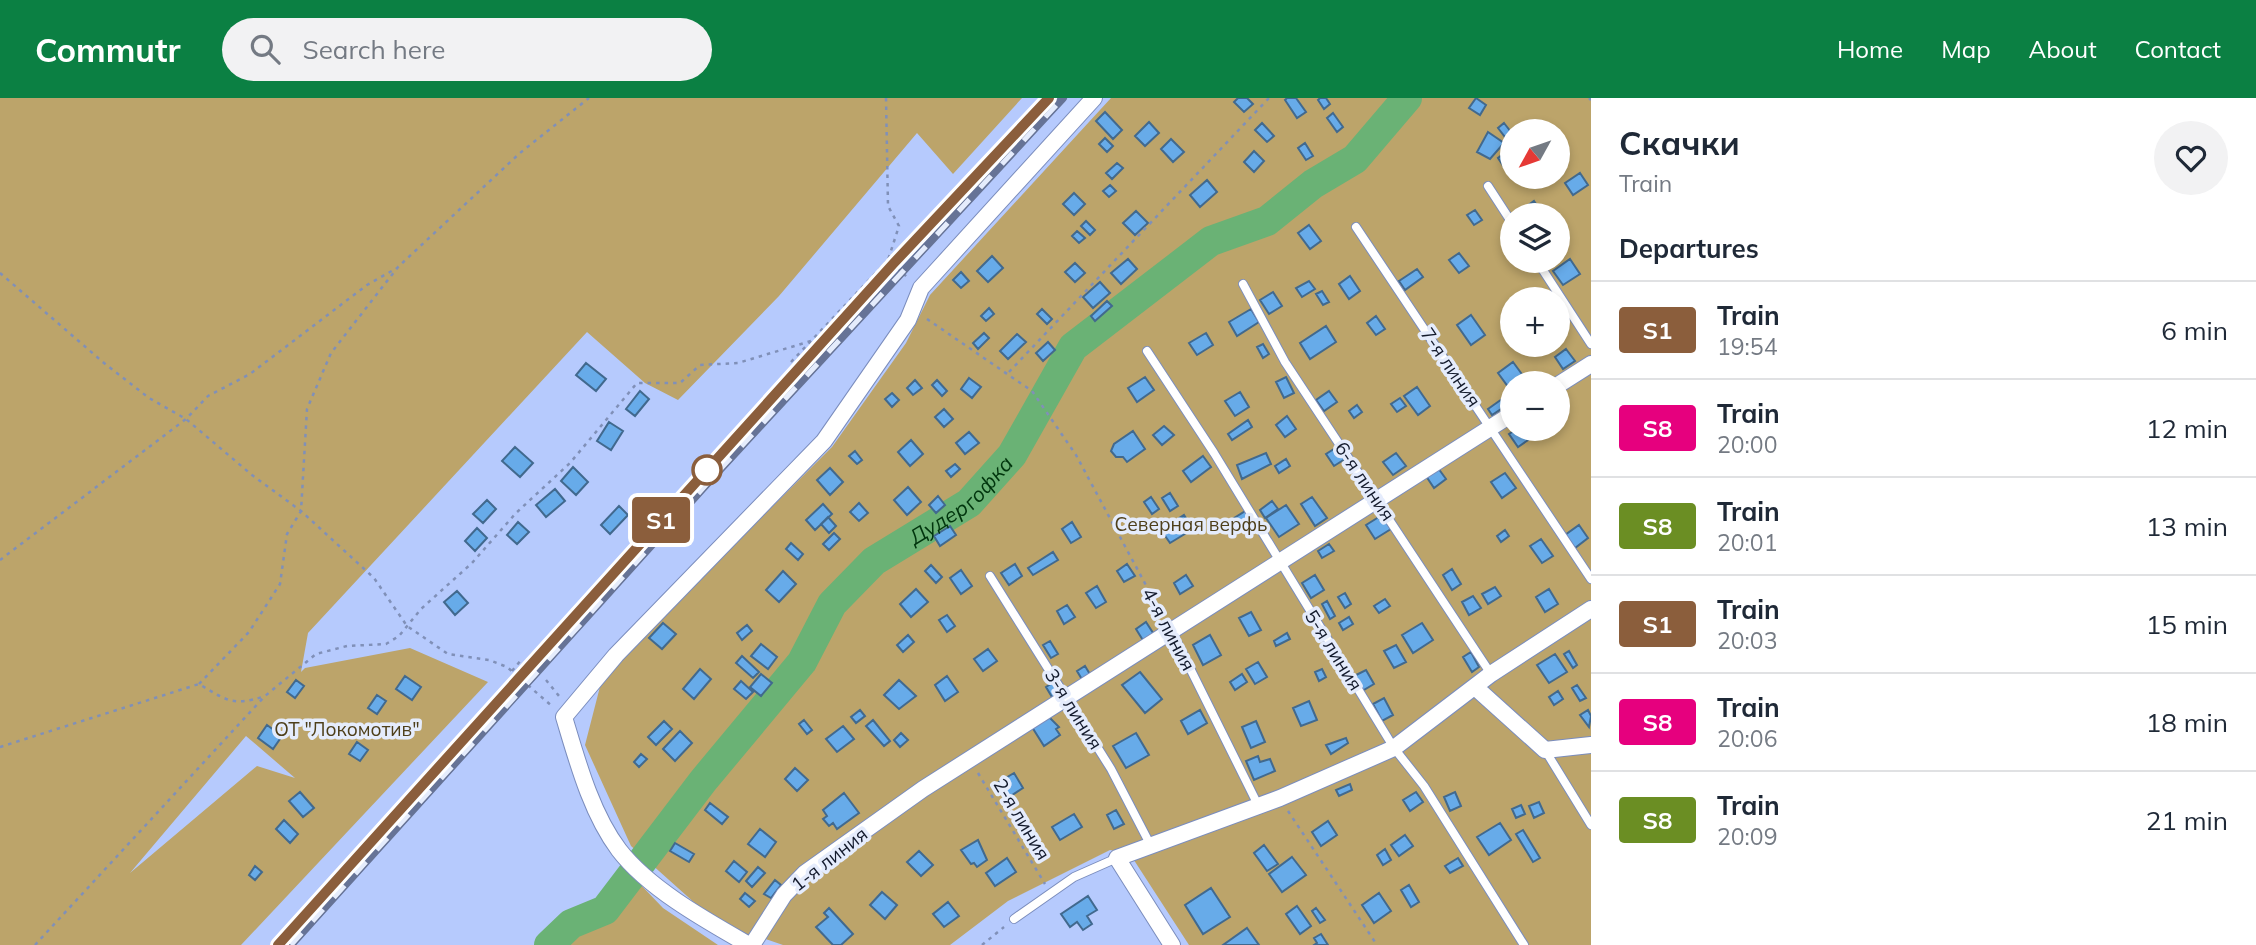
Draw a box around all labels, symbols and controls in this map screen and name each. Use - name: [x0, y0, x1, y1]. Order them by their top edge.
- search box: [222, 18, 712, 81]
- text: Commutr: [35, 29, 180, 70]
- icon: search: [246, 30, 284, 68]
- text: Search here: [302, 33, 445, 66]
- text: Home: [1837, 34, 1903, 64]
- text: Map: [1941, 34, 1991, 64]
- text: About: [2029, 34, 2097, 64]
- text: Contact: [2135, 34, 2221, 64]
- north arrow: [1500, 119, 1570, 189]
- map controls: [1500, 119, 1570, 441]
- button: heart: [2154, 121, 2228, 195]
- text: Скачки: [1619, 122, 1740, 163]
- text: Train: [1619, 169, 1672, 198]
- button: layers: [1500, 203, 1570, 273]
- text: Departures: [1619, 232, 1759, 265]
- button: +: [1500, 287, 1570, 357]
- text: Train: [1717, 299, 1780, 332]
- text: 6 min: [2161, 314, 2228, 347]
- text: S1: [1643, 315, 1672, 345]
- street label: 7-я линия: [1416, 323, 1486, 411]
- text: 19:54: [1717, 332, 1777, 361]
- button: −: [1500, 371, 1570, 441]
- text: Train: [1717, 397, 1780, 430]
- text: 12 min: [2146, 412, 2228, 445]
- text: S8: [1643, 413, 1672, 443]
- text: 20:00: [1717, 430, 1777, 459]
- street label: 6-я линия: [1330, 437, 1400, 525]
- water label: Дудергофка: [902, 450, 1018, 551]
- unlabelled marker: [692, 455, 722, 485]
- text: Train: [1717, 495, 1780, 528]
- line badge: S1: [630, 497, 692, 543]
- text: S1: [646, 505, 676, 535]
- text: 13 min: [2146, 510, 2228, 543]
- text: S8: [1643, 511, 1672, 541]
- park label: Северная верфь: [1114, 512, 1268, 536]
- text: 20:01: [1717, 528, 1777, 557]
- street label: 4-я линия: [1137, 583, 1201, 675]
- text: Train: [1717, 593, 1780, 626]
- street label: 5-я линия: [1300, 605, 1368, 695]
- text: 15 min: [2146, 608, 2228, 641]
- text: S1: [1643, 609, 1672, 639]
- text: 20:03: [1717, 626, 1777, 655]
- street label: 3-я линия: [1040, 664, 1108, 754]
- text: Train: [1717, 691, 1780, 724]
- text: 18 min: [2146, 706, 2228, 739]
- text: S8: [1643, 707, 1672, 737]
- park label: ОТ "Локомотив": [274, 717, 420, 741]
- text: 20:06: [1717, 724, 1777, 753]
- street label: 2-я линия: [988, 774, 1056, 864]
- text: Train: [1717, 789, 1780, 822]
- text: 21 min: [2146, 804, 2228, 837]
- text: S8: [1643, 805, 1672, 835]
- street label: 1-я линия: [786, 822, 872, 896]
- text: 20:09: [1717, 822, 1777, 851]

